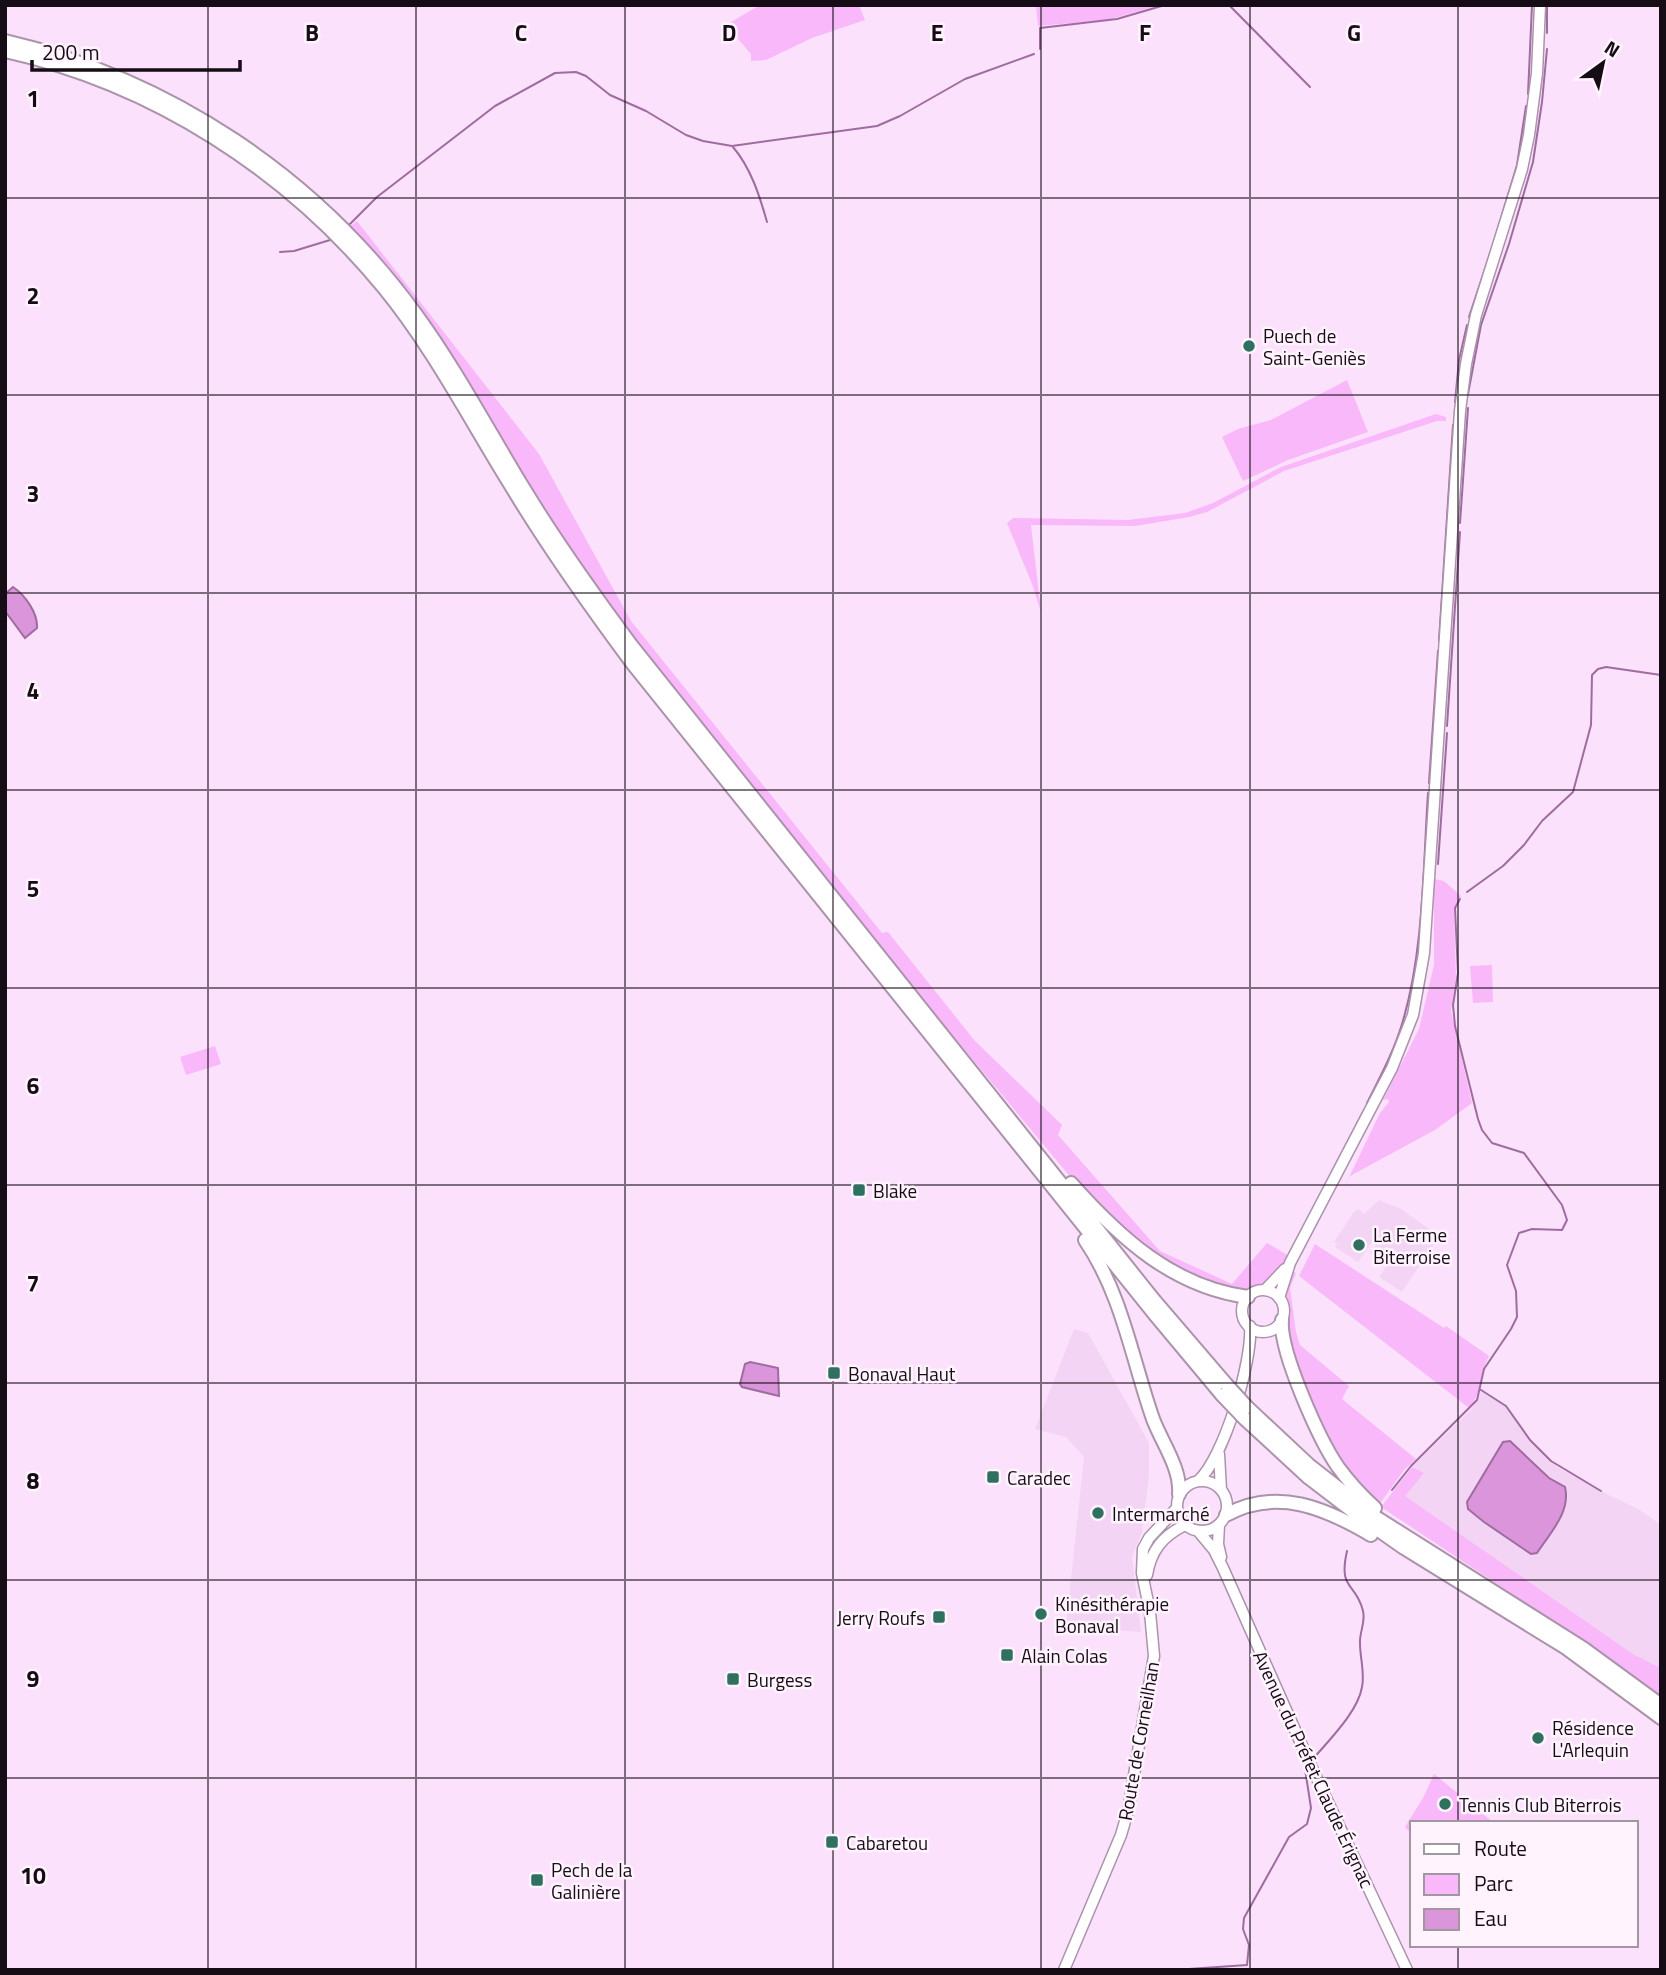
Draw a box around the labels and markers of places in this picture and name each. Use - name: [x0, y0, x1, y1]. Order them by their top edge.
- place label: Puech de Saint-Geniès: [1263, 321, 1366, 372]
- marker: Puech de Saint-Geniès: [1241, 338, 1257, 354]
- place label: Blake: [873, 1176, 917, 1205]
- marker: Blake: [851, 1182, 867, 1198]
- place label: La Ferme Biterroise: [1373, 1220, 1451, 1271]
- marker: La Ferme Biterroise: [1351, 1237, 1367, 1253]
- place label: Bonaval Haut: [848, 1359, 956, 1388]
- marker: Bonaval Haut: [826, 1365, 842, 1381]
- place label: Caradec: [1007, 1463, 1071, 1492]
- marker: Caradec: [985, 1469, 1001, 1485]
- place label: Intermarché: [1112, 1499, 1210, 1528]
- marker: Intermarché: [1090, 1505, 1106, 1521]
- place label: Kinésithérapie Bonaval: [1055, 1589, 1169, 1640]
- place label: Jerry Roufs: [837, 1603, 925, 1632]
- marker: Kinésithérapie Bonaval: [1033, 1606, 1049, 1622]
- marker: Jerry Roufs: [931, 1609, 947, 1625]
- place label: Alain Colas: [1021, 1641, 1108, 1670]
- marker: Alain Colas: [999, 1647, 1015, 1663]
- place label: Burgess: [747, 1665, 812, 1694]
- marker: Burgess: [725, 1671, 741, 1687]
- place label: Résidence L'Arlequin: [1552, 1713, 1634, 1764]
- marker: Résidence L'Arlequin: [1530, 1730, 1546, 1746]
- place label: Tennis Club Biterrois: [1459, 1790, 1622, 1819]
- marker: Tennis Club Biterrois: [1437, 1796, 1453, 1812]
- place label: Cabaretou: [846, 1828, 928, 1857]
- marker: Cabaretou: [824, 1834, 840, 1850]
- place label: Pech de la Galinière: [551, 1855, 633, 1906]
- marker: Pech de la Galinière: [529, 1872, 545, 1888]

